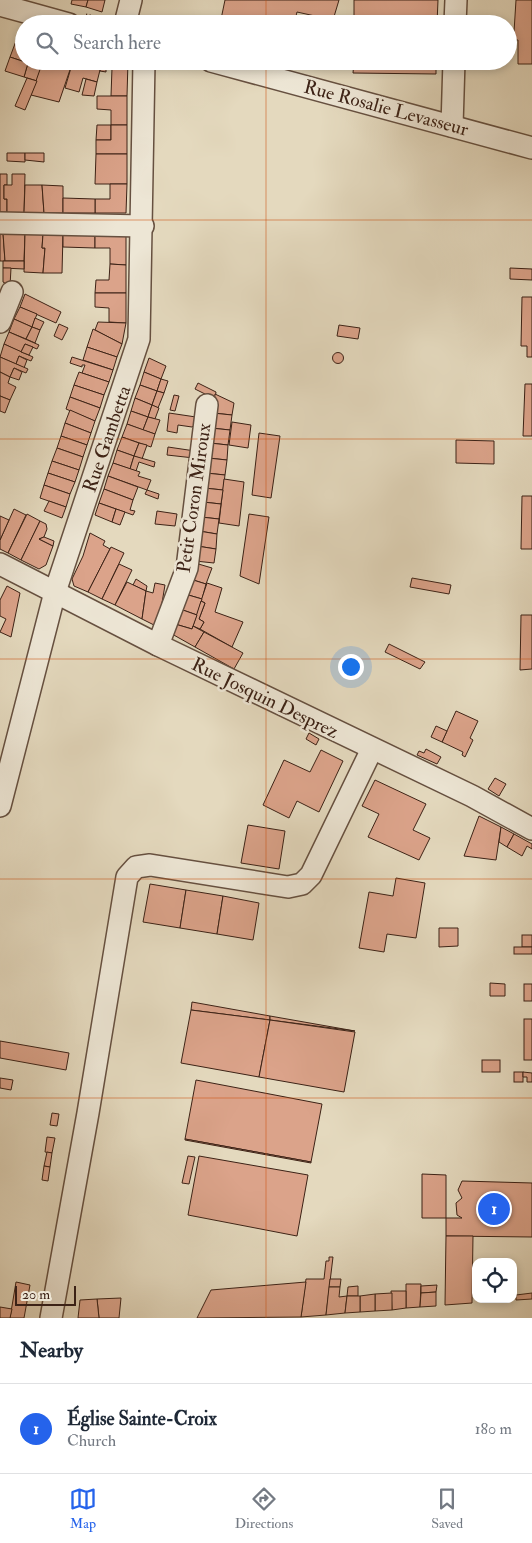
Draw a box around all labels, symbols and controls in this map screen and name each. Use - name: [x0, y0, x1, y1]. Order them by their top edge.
- search box: [15, 15, 517, 70]
- icon: search: [33, 29, 61, 57]
- text: Search here: [73, 31, 161, 55]
- street label: Rue Rosalie Levasseur: [301, 74, 471, 142]
- street label: Rue Gambetta: [78, 382, 136, 495]
- street label: Petit Coron Miroux: [172, 421, 216, 574]
- street label: Rue Josquin Desprez: [187, 652, 342, 745]
- your location: [338, 654, 364, 680]
- pin: 1: [478, 1190, 510, 1228]
- map controls: [472, 1258, 517, 1303]
- button: locate: [472, 1258, 517, 1303]
- scale bar: [15, 1283, 76, 1306]
- text: 20 m: [22, 1286, 50, 1303]
- text: Nearby: [20, 1337, 83, 1364]
- text: Église Sainte-Croix: [67, 1407, 217, 1431]
- text: 1: [33, 1419, 39, 1439]
- text: 180 m: [475, 1419, 512, 1439]
- text: Church: [67, 1431, 116, 1451]
- tab: Map: [69, 1485, 97, 1532]
- tab: Directions: [235, 1485, 293, 1532]
- tab: Saved: [431, 1485, 463, 1532]

